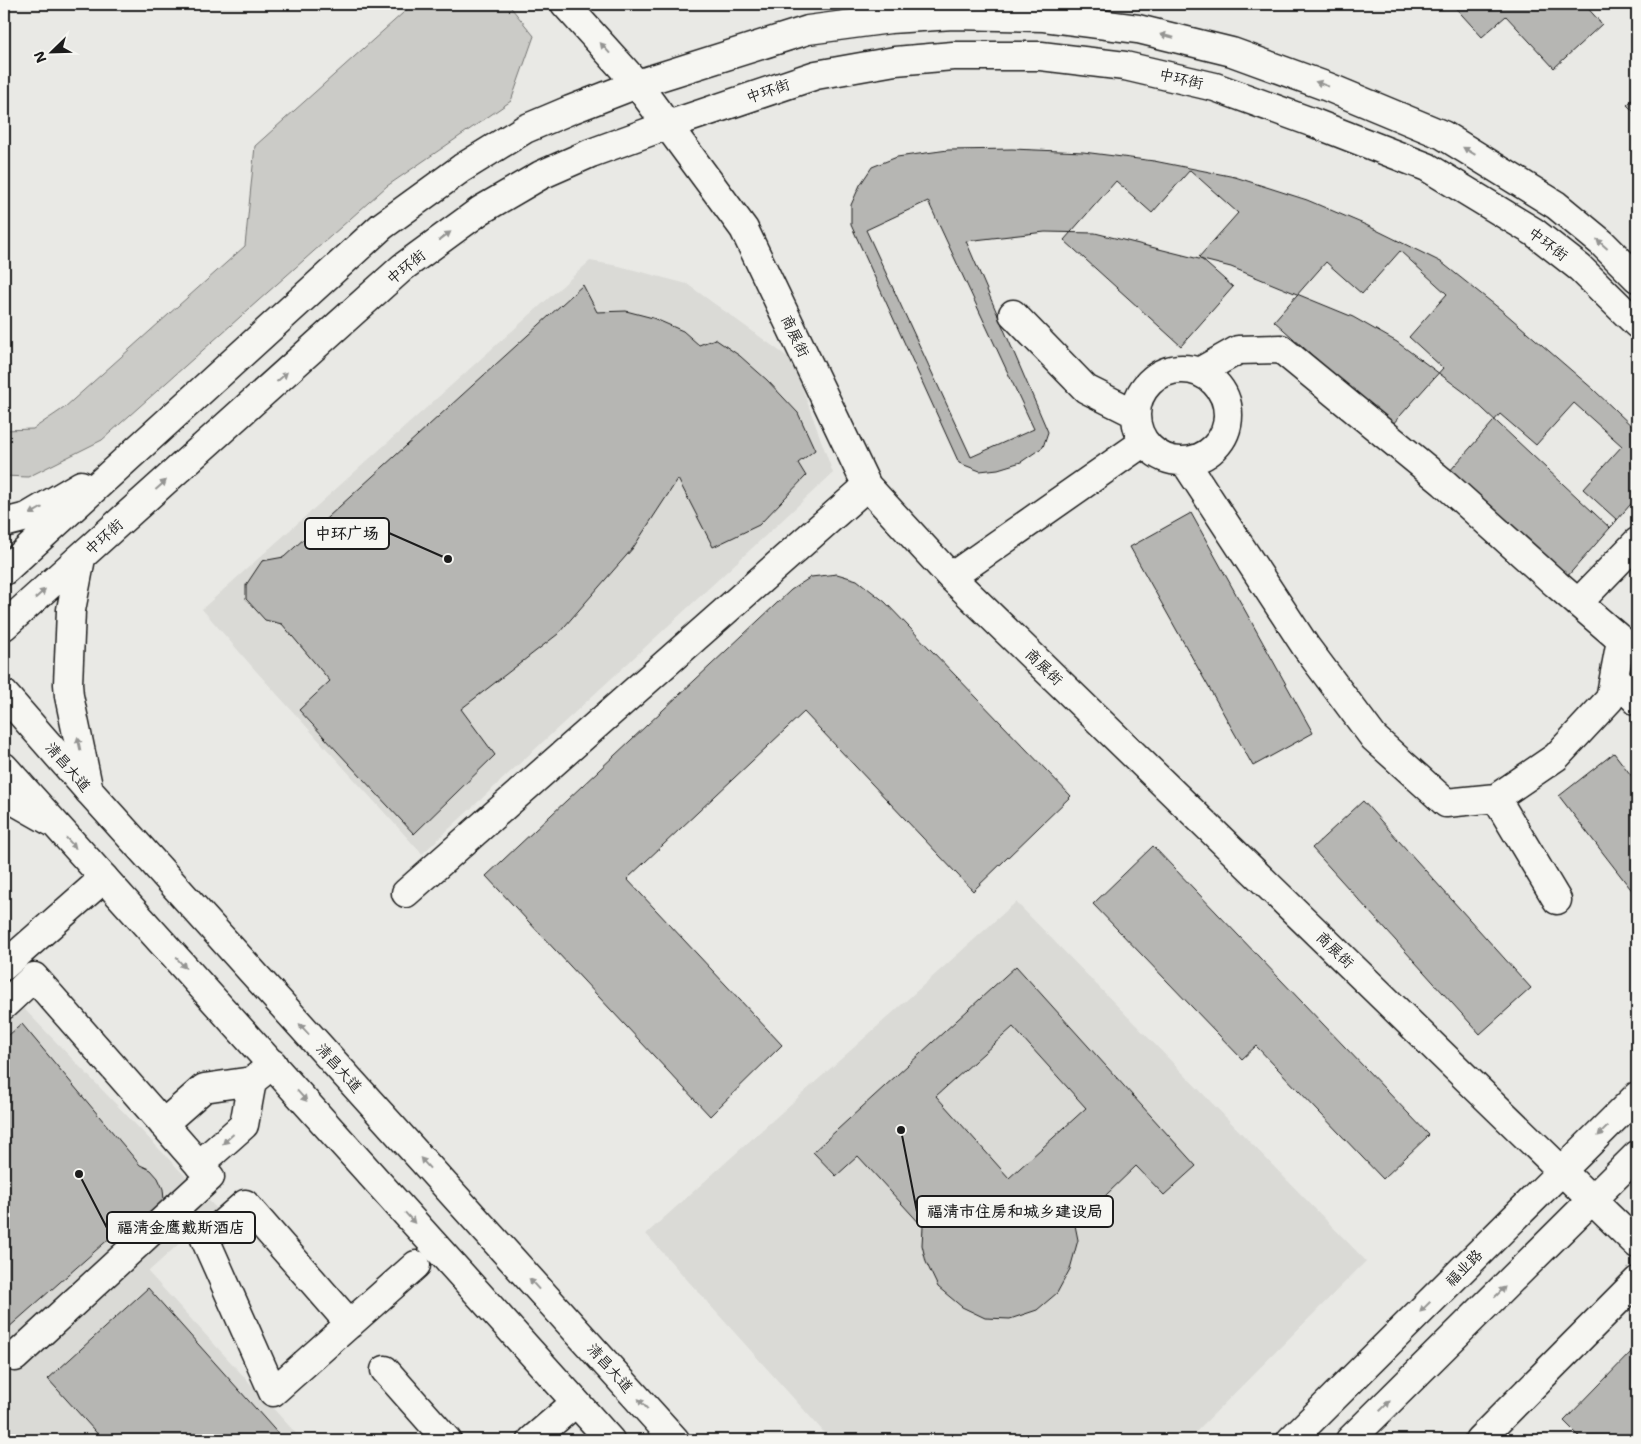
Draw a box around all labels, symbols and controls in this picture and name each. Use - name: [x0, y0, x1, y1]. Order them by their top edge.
- north arrow: [28, 28, 78, 78]
- one-way arrow: [1159, 32, 1174, 40]
- one-way arrow: [599, 42, 611, 54]
- text: N: [30, 48, 50, 66]
- street label: 中环街: [1157, 64, 1205, 94]
- street label: 中环街: [743, 74, 793, 108]
- one-way arrow: [1314, 80, 1329, 87]
- one-way arrow: [1463, 147, 1476, 156]
- street label: 中环街: [1524, 222, 1572, 266]
- one-way arrow: [438, 231, 451, 242]
- one-way arrow: [1597, 238, 1609, 250]
- street label: 中环街: [382, 245, 430, 289]
- street label: 商展街: [776, 311, 814, 361]
- one-way arrow: [275, 371, 288, 382]
- one-way arrow: [155, 480, 168, 491]
- one-way arrow: [29, 507, 43, 516]
- street label: 中环街: [81, 515, 127, 559]
- callout: 中环广场: [305, 518, 389, 549]
- text: 中环广场: [315, 523, 379, 544]
- one-way arrow: [34, 588, 46, 600]
- street label: 商展街: [1021, 644, 1067, 690]
- one-way arrow: [75, 736, 83, 751]
- street label: 清昌大道: [41, 738, 95, 796]
- one-way arrow: [65, 836, 77, 848]
- street label: 商展街: [1312, 927, 1358, 973]
- one-way arrow: [175, 956, 187, 968]
- one-way arrow: [298, 1024, 310, 1036]
- street label: 清昌大道: [311, 1039, 367, 1097]
- one-way arrow: [296, 1090, 307, 1103]
- one-way arrow: [1597, 1124, 1609, 1136]
- one-way arrow: [222, 1133, 234, 1145]
- one-way arrow: [419, 1157, 431, 1169]
- callout: 福清市住房和城乡建设局: [917, 1196, 1113, 1227]
- text: 福清市住房和城乡建设局: [927, 1201, 1103, 1222]
- one-way arrow: [404, 1211, 416, 1223]
- callout: 福清金鹰戴斯酒店: [107, 1212, 255, 1243]
- text: 福清金鹰戴斯酒店: [117, 1217, 245, 1238]
- street label: 福业路: [1441, 1245, 1487, 1291]
- one-way arrow: [528, 1278, 540, 1290]
- one-way arrow: [1494, 1286, 1506, 1298]
- one-way arrow: [1420, 1301, 1432, 1313]
- street label: 清昌大道: [582, 1339, 638, 1397]
- one-way arrow: [637, 1398, 648, 1411]
- one-way arrow: [1379, 1400, 1391, 1412]

